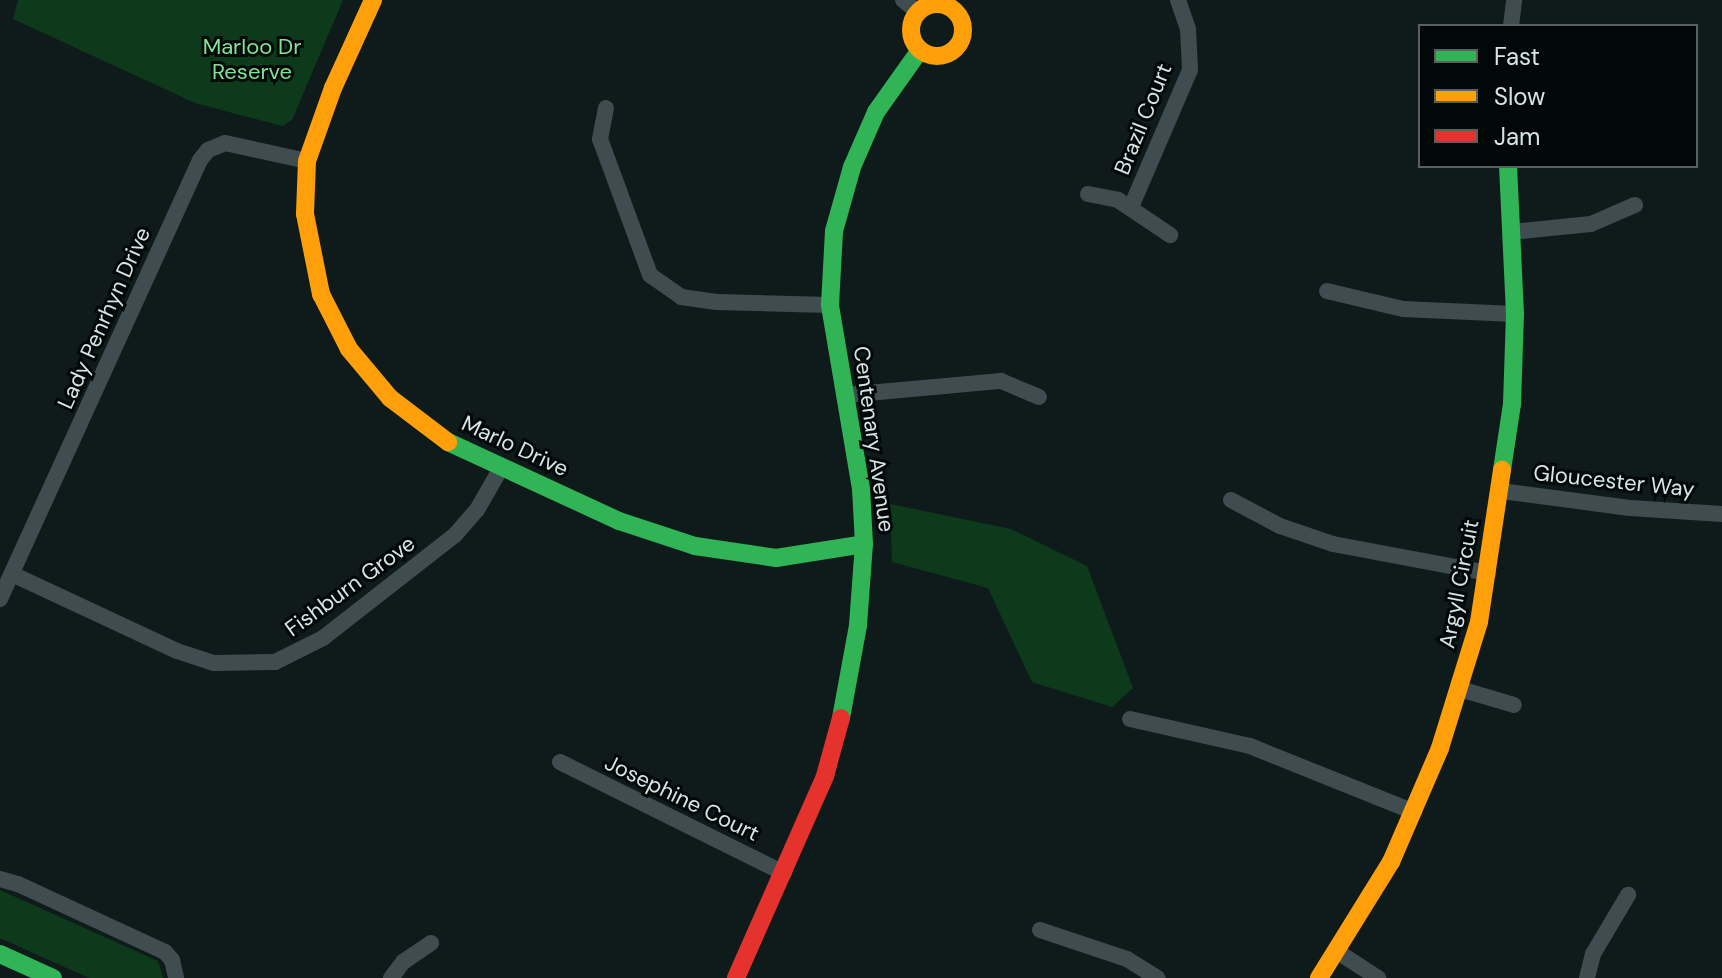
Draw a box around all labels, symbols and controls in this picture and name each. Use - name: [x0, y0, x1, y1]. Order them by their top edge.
- legend: [1418, 24, 1698, 168]
- park label: Marloo Dr Reserve: [203, 33, 301, 84]
- text: Fast: [1494, 41, 1540, 72]
- street label: Brazil Court: [1109, 60, 1177, 178]
- text: Slow: [1494, 81, 1545, 112]
- text: Jam: [1494, 121, 1540, 152]
- street label: Lady Penrhyn Drive: [52, 223, 156, 413]
- street label: Centenary Avenue: [848, 344, 900, 534]
- street label: Marlo Drive: [458, 410, 572, 482]
- street label: Gloucester Way: [1532, 459, 1696, 503]
- street label: Argyll Circuit: [1434, 517, 1484, 651]
- street label: Fishburn Grove: [280, 530, 420, 642]
- street label: Josephine Court: [601, 749, 763, 847]

